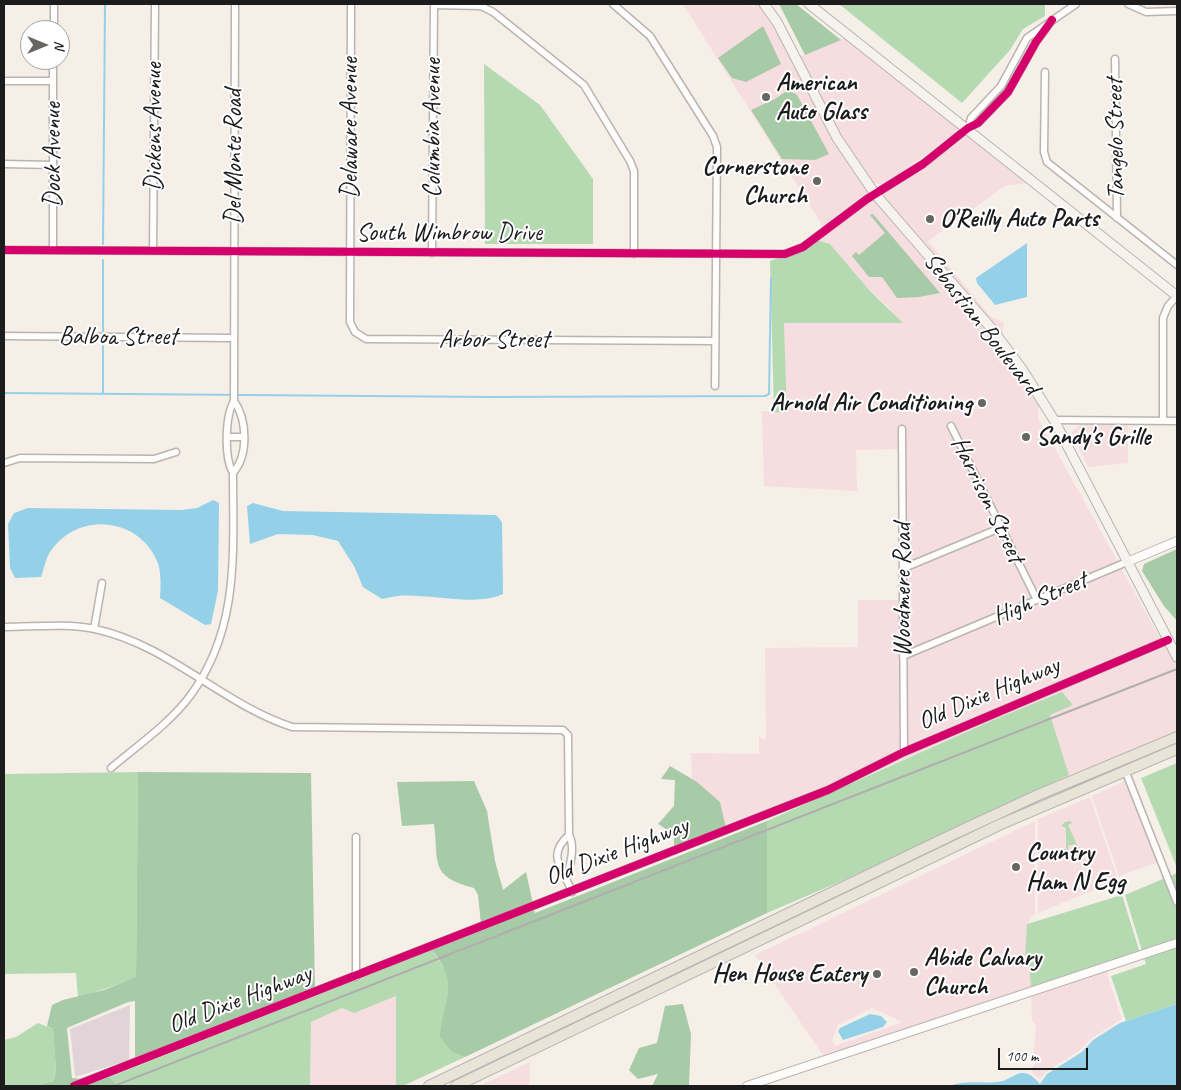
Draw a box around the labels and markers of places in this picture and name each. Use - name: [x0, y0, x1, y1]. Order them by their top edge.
- place label: American Auto Glass: [776, 68, 867, 127]
- marker: American Auto Glass: [760, 91, 772, 103]
- place label: Cornerstone Church: [702, 152, 807, 211]
- marker: Cornerstone Church: [811, 175, 823, 187]
- place label: O'Reilly Auto Parts: [940, 204, 1099, 234]
- marker: O'Reilly Auto Parts: [924, 213, 936, 225]
- place label: Arnold Air Conditioning: [770, 388, 972, 418]
- marker: Arnold Air Conditioning: [976, 397, 988, 409]
- place label: Sandy's Grille: [1036, 422, 1151, 452]
- marker: Sandy's Grille: [1020, 431, 1032, 443]
- place label: Country Ham N Egg: [1026, 838, 1125, 897]
- marker: Country Ham N Egg: [1010, 861, 1022, 873]
- place label: Abide Calvary Church: [924, 943, 1041, 1002]
- place label: Hen House Eatery: [712, 959, 867, 989]
- marker: Abide Calvary Church: [908, 966, 920, 978]
- marker: Hen House Eatery: [871, 968, 883, 980]

